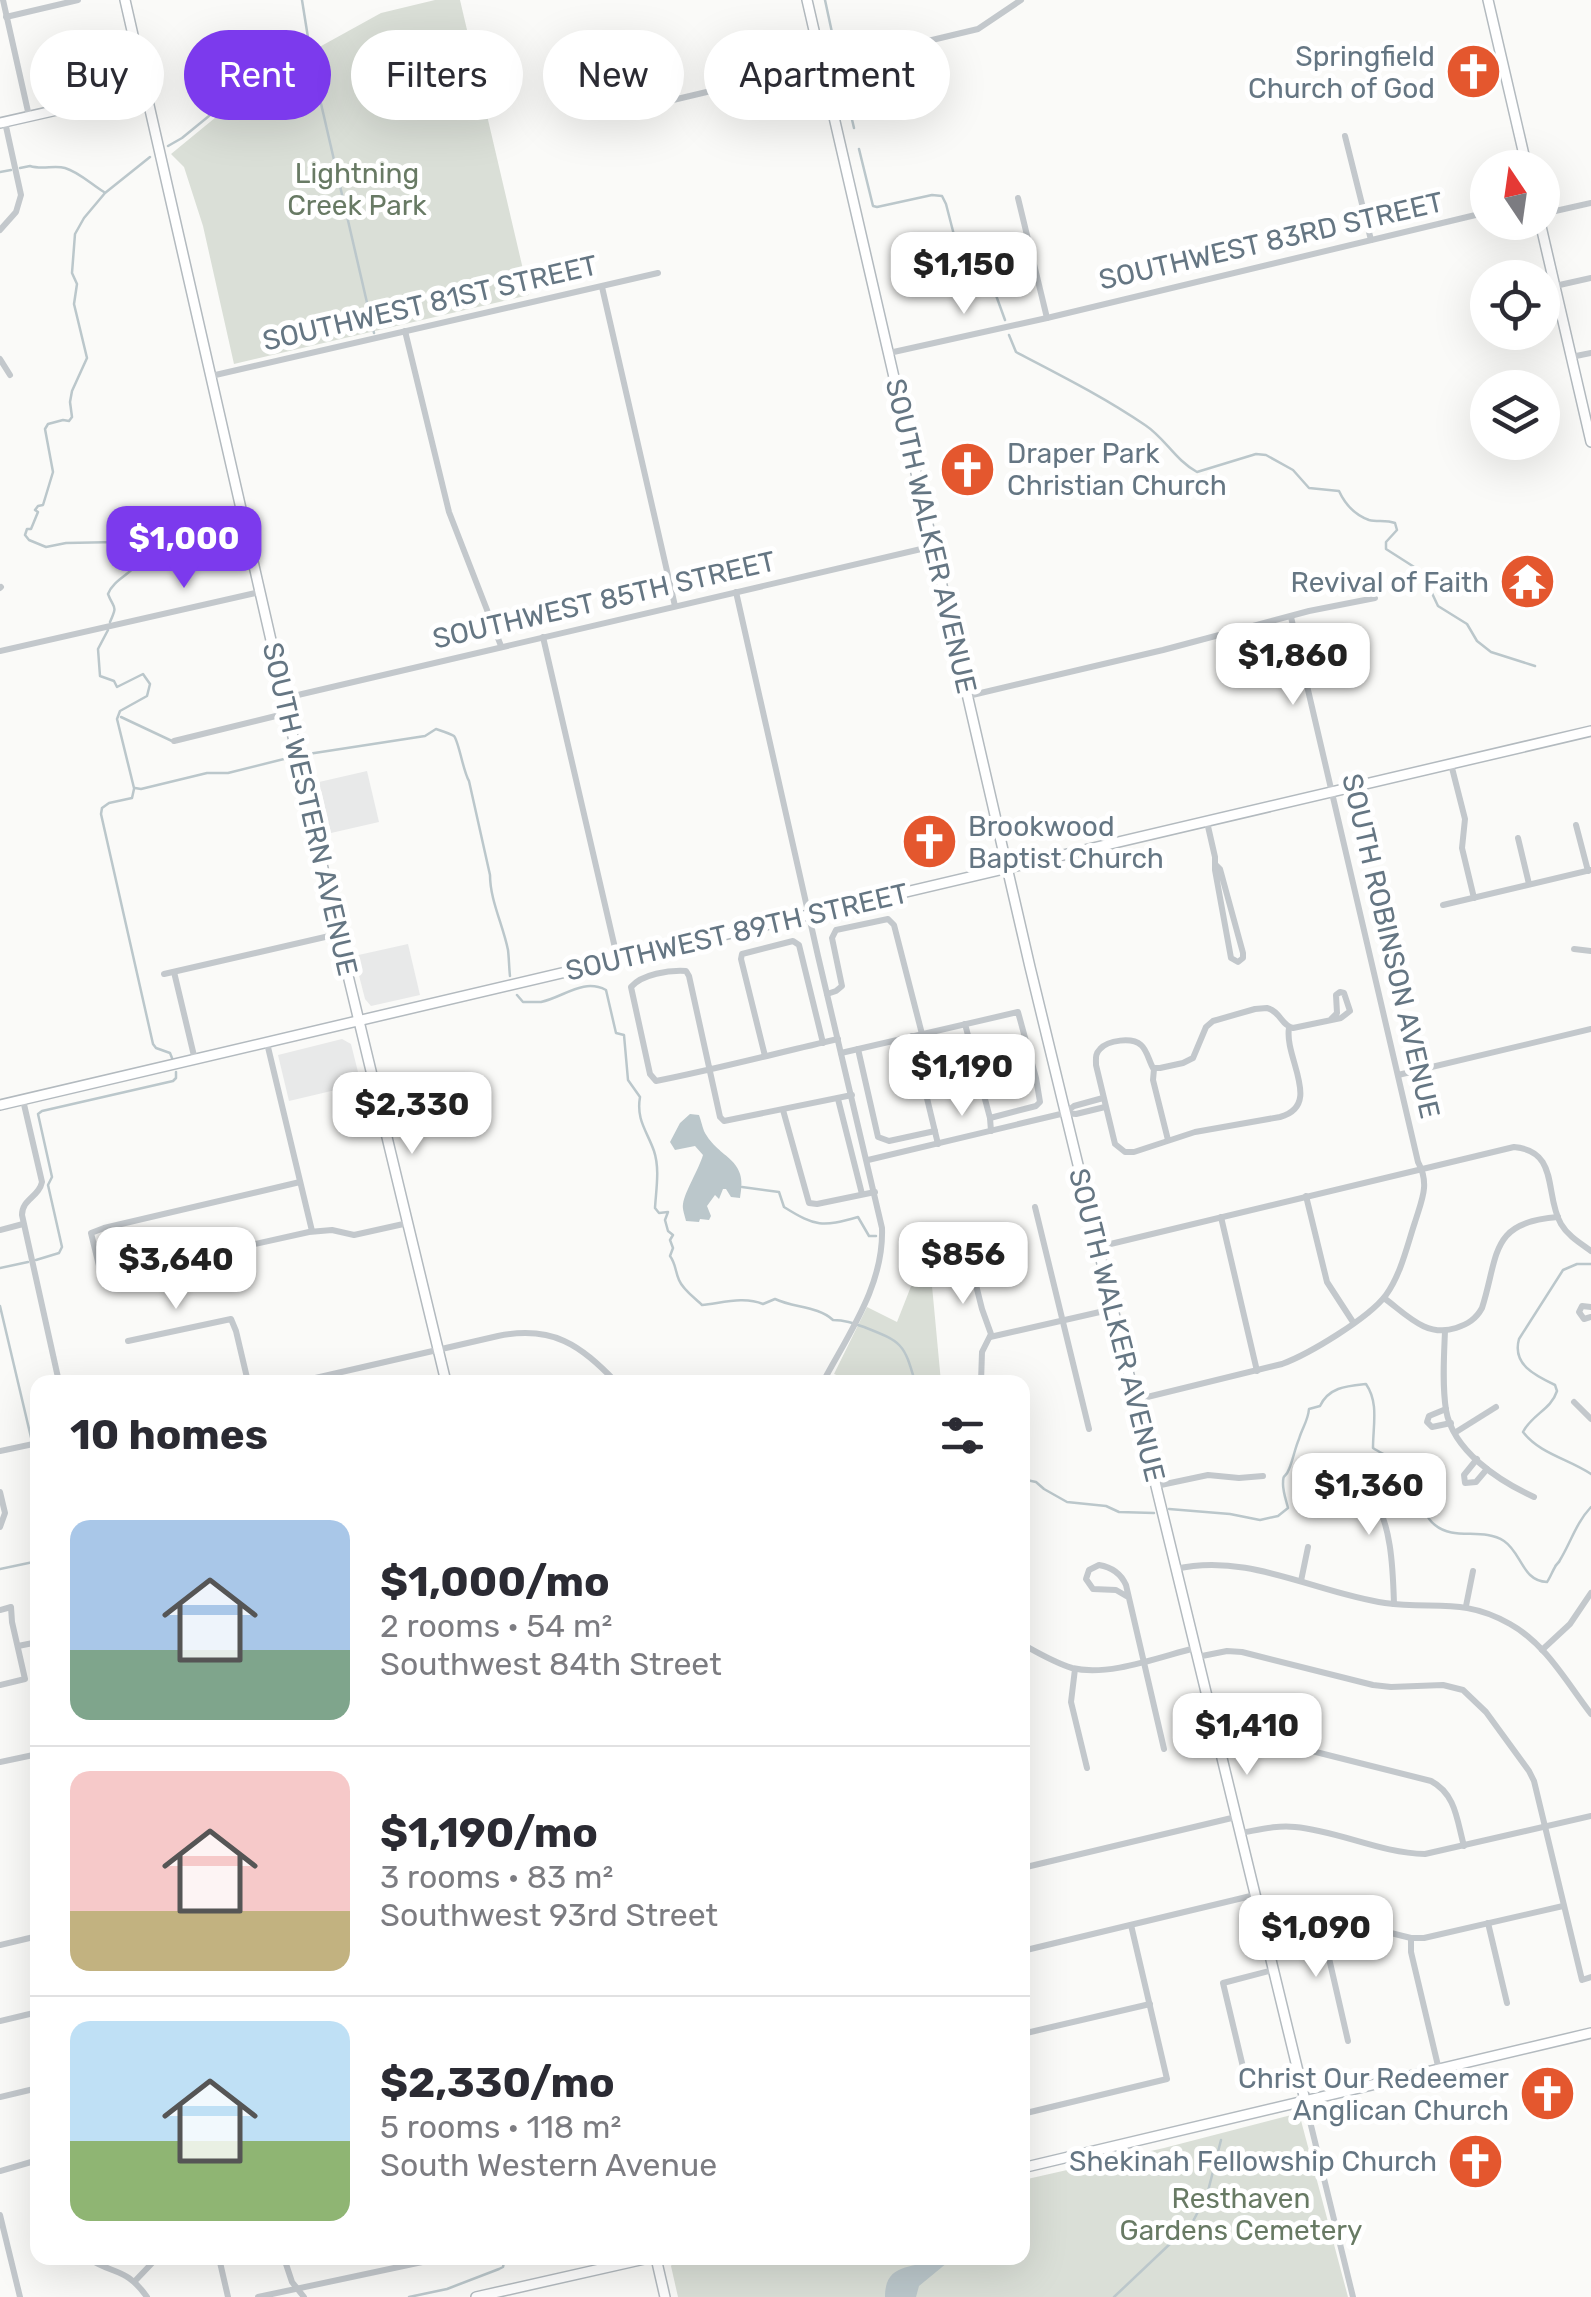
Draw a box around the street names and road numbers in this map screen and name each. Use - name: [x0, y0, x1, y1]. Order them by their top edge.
- street label: SOUTHWEST 83RD STREET: [1096, 185, 1446, 297]
- street label: SOUTHWEST 81ST STREET: [259, 248, 601, 358]
- street label: SOUTH WALKER AVENUE: [879, 375, 983, 697]
- street label: SOUTHWEST 85TH STREET: [429, 544, 779, 656]
- street label: SOUTH WESTERN AVENUE: [256, 639, 364, 979]
- street label: SOUTH ROBINSON AVENUE: [1335, 770, 1447, 1122]
- street label: SOUTHWEST 89TH STREET: [563, 876, 911, 988]
- street label: SOUTH WALKER AVENUE: [1062, 1165, 1172, 1485]

